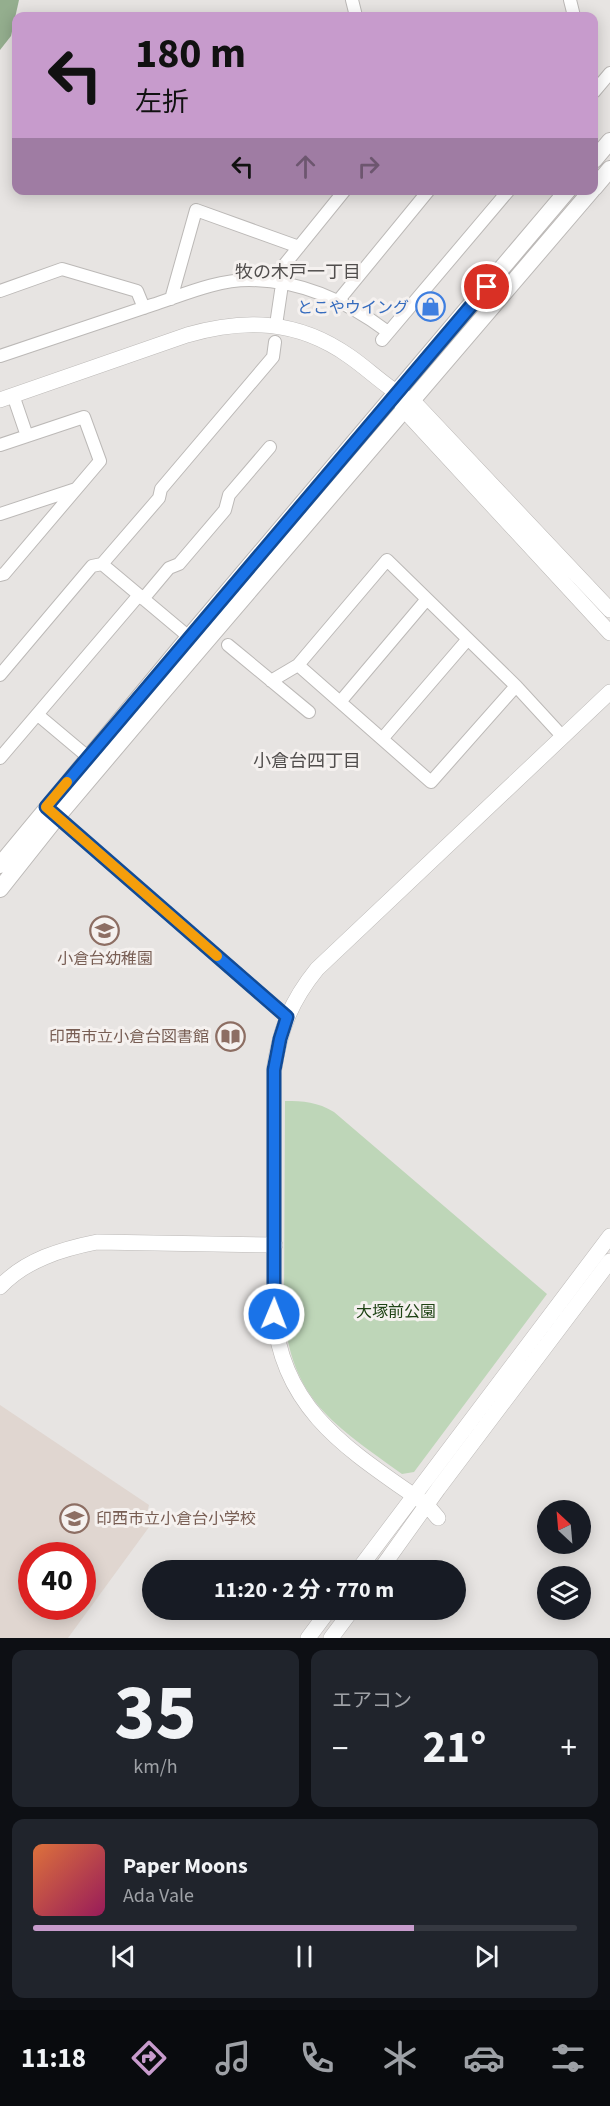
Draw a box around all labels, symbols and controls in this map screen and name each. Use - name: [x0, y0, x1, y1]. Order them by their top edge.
- text: 180 m: [135, 24, 246, 84]
- icon: left: [36, 36, 114, 114]
- text: 左折: [135, 83, 189, 122]
- icon: left: [226, 150, 259, 183]
- icon: ahead: [289, 150, 322, 183]
- icon: right: [352, 150, 385, 183]
- district label: 牧の木戸一丁目: [235, 260, 361, 285]
- pin: [461, 261, 512, 312]
- icon: arrive: [470, 270, 503, 303]
- shop icon: とこやウイング: [414, 291, 446, 323]
- place label: とこやウイング: [297, 297, 409, 319]
- district label: 小倉台四丁目: [253, 749, 361, 774]
- school or university icon: 小倉台幼稚園: [89, 914, 121, 946]
- place label: 小倉台幼稚園: [57, 948, 153, 970]
- library icon: 印西市立小倉台図書館: [214, 1020, 246, 1052]
- place label: 印西市立小倉台図書館: [49, 1026, 209, 1048]
- position arrow: [242, 1282, 306, 1346]
- park label: 大塚前公園: [356, 1301, 436, 1323]
- north arrow: [537, 1500, 591, 1554]
- map controls: [537, 1500, 591, 1620]
- school or university icon: 印西市立小倉台小学校: [59, 1502, 91, 1534]
- place label: 印西市立小倉台小学校: [96, 1508, 256, 1530]
- speed limit sign: 40: [18, 1542, 96, 1620]
- button: layers: [537, 1566, 591, 1620]
- text: 11:20 · 2 分 · 770 m: [214, 1574, 394, 1606]
- text: 35: [114, 1658, 197, 1769]
- text: エアコン: [332, 1687, 412, 1715]
- text: 21°: [423, 1716, 486, 1780]
- text: −: [332, 1725, 348, 1772]
- text: +: [561, 1725, 577, 1772]
- text: km/h: [133, 1753, 178, 1781]
- text: Paper Moons: [123, 1850, 248, 1882]
- text: Ada Vale: [123, 1882, 194, 1910]
- icon: previous: [107, 1940, 140, 1973]
- icon: pause: [288, 1940, 321, 1973]
- icon: next: [470, 1940, 503, 1973]
- icon: directions: [128, 2037, 170, 2079]
- icon: music: [212, 2037, 254, 2079]
- icon: phone: [296, 2037, 338, 2079]
- icon: climate: [379, 2037, 421, 2079]
- icon: car: [463, 2037, 505, 2079]
- icon: filters: [547, 2037, 589, 2079]
- text: 11:18: [21, 2039, 86, 2078]

